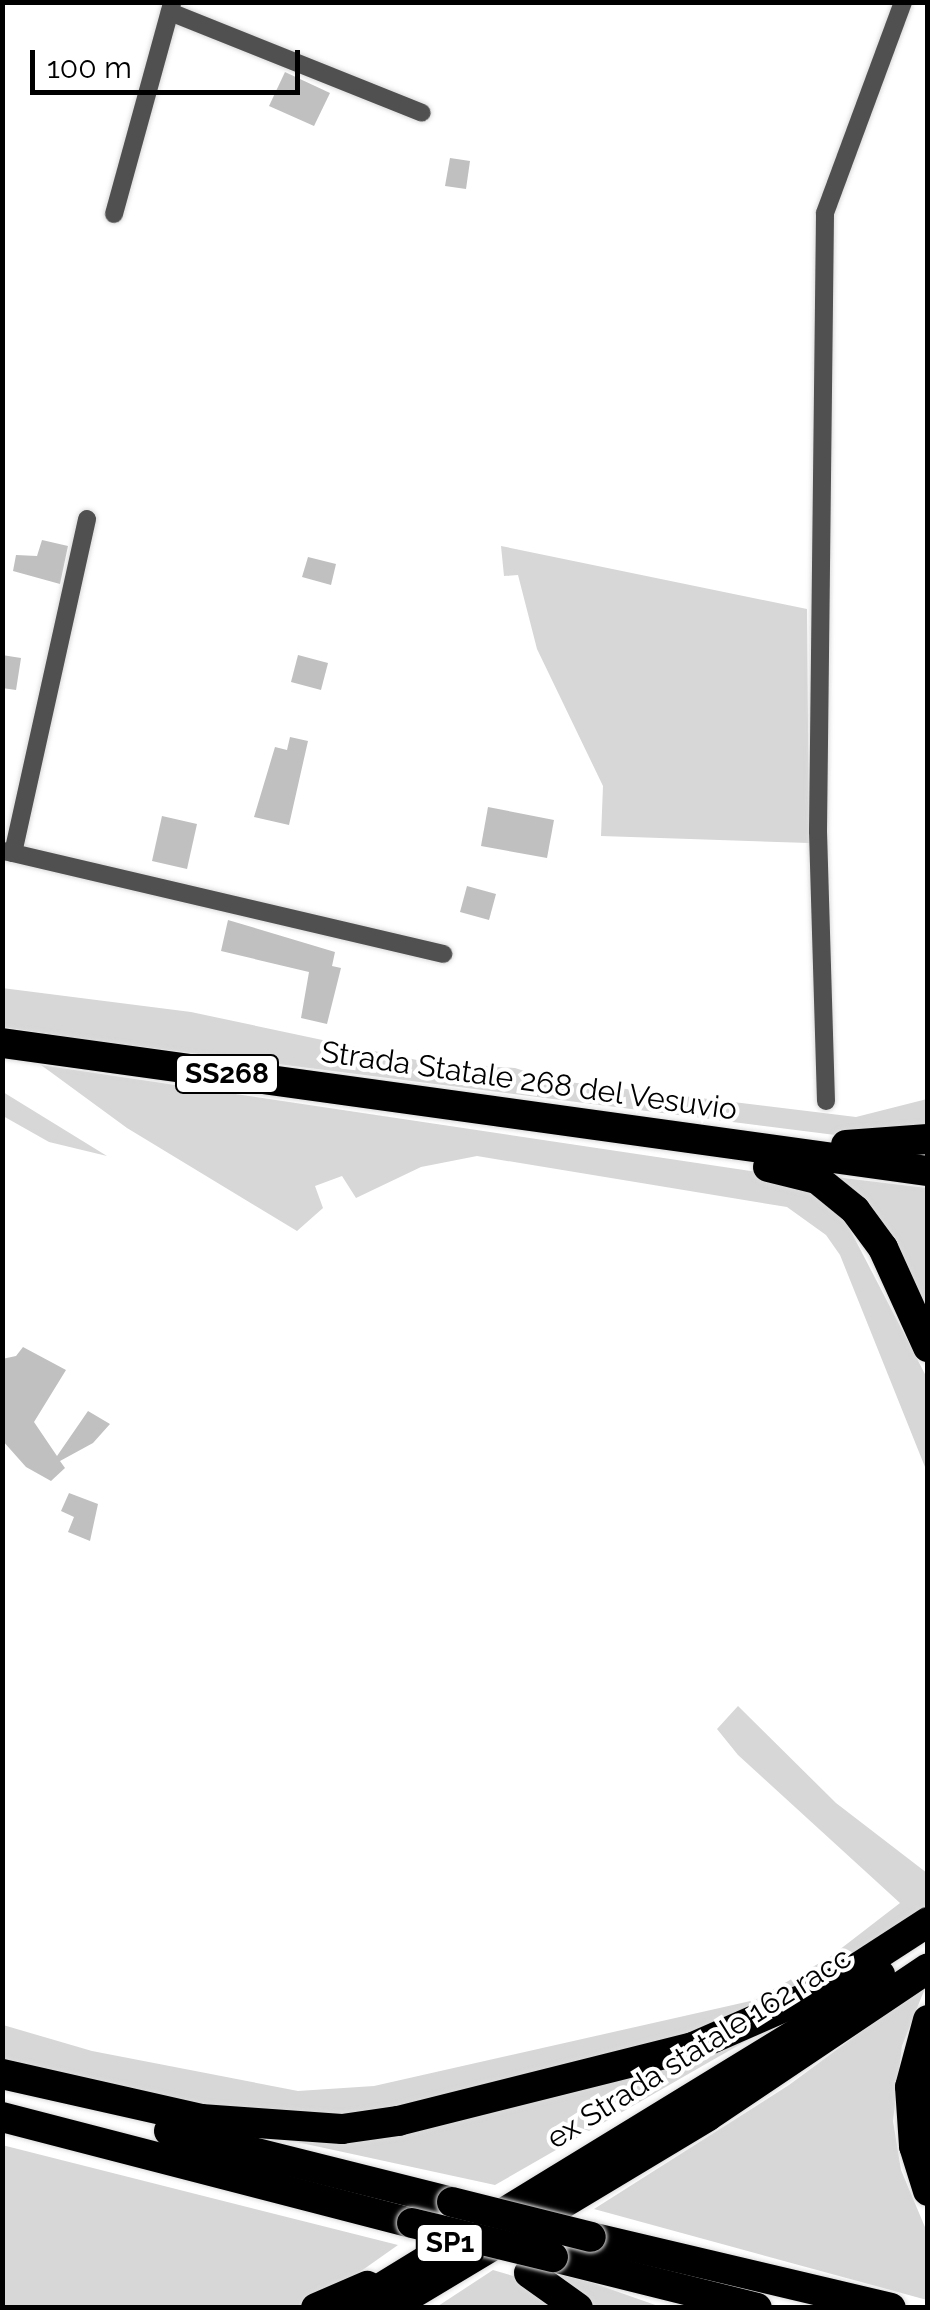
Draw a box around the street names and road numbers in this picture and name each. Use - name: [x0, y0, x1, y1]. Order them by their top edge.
- street label: Strada Statale 268 del Vesuvio: [318, 1034, 740, 1128]
- road number: SS268: [174, 1051, 280, 1097]
- street label: ex Strada statale 162 racc: [540, 1940, 858, 2156]
- road number: SP1: [415, 2220, 485, 2266]

